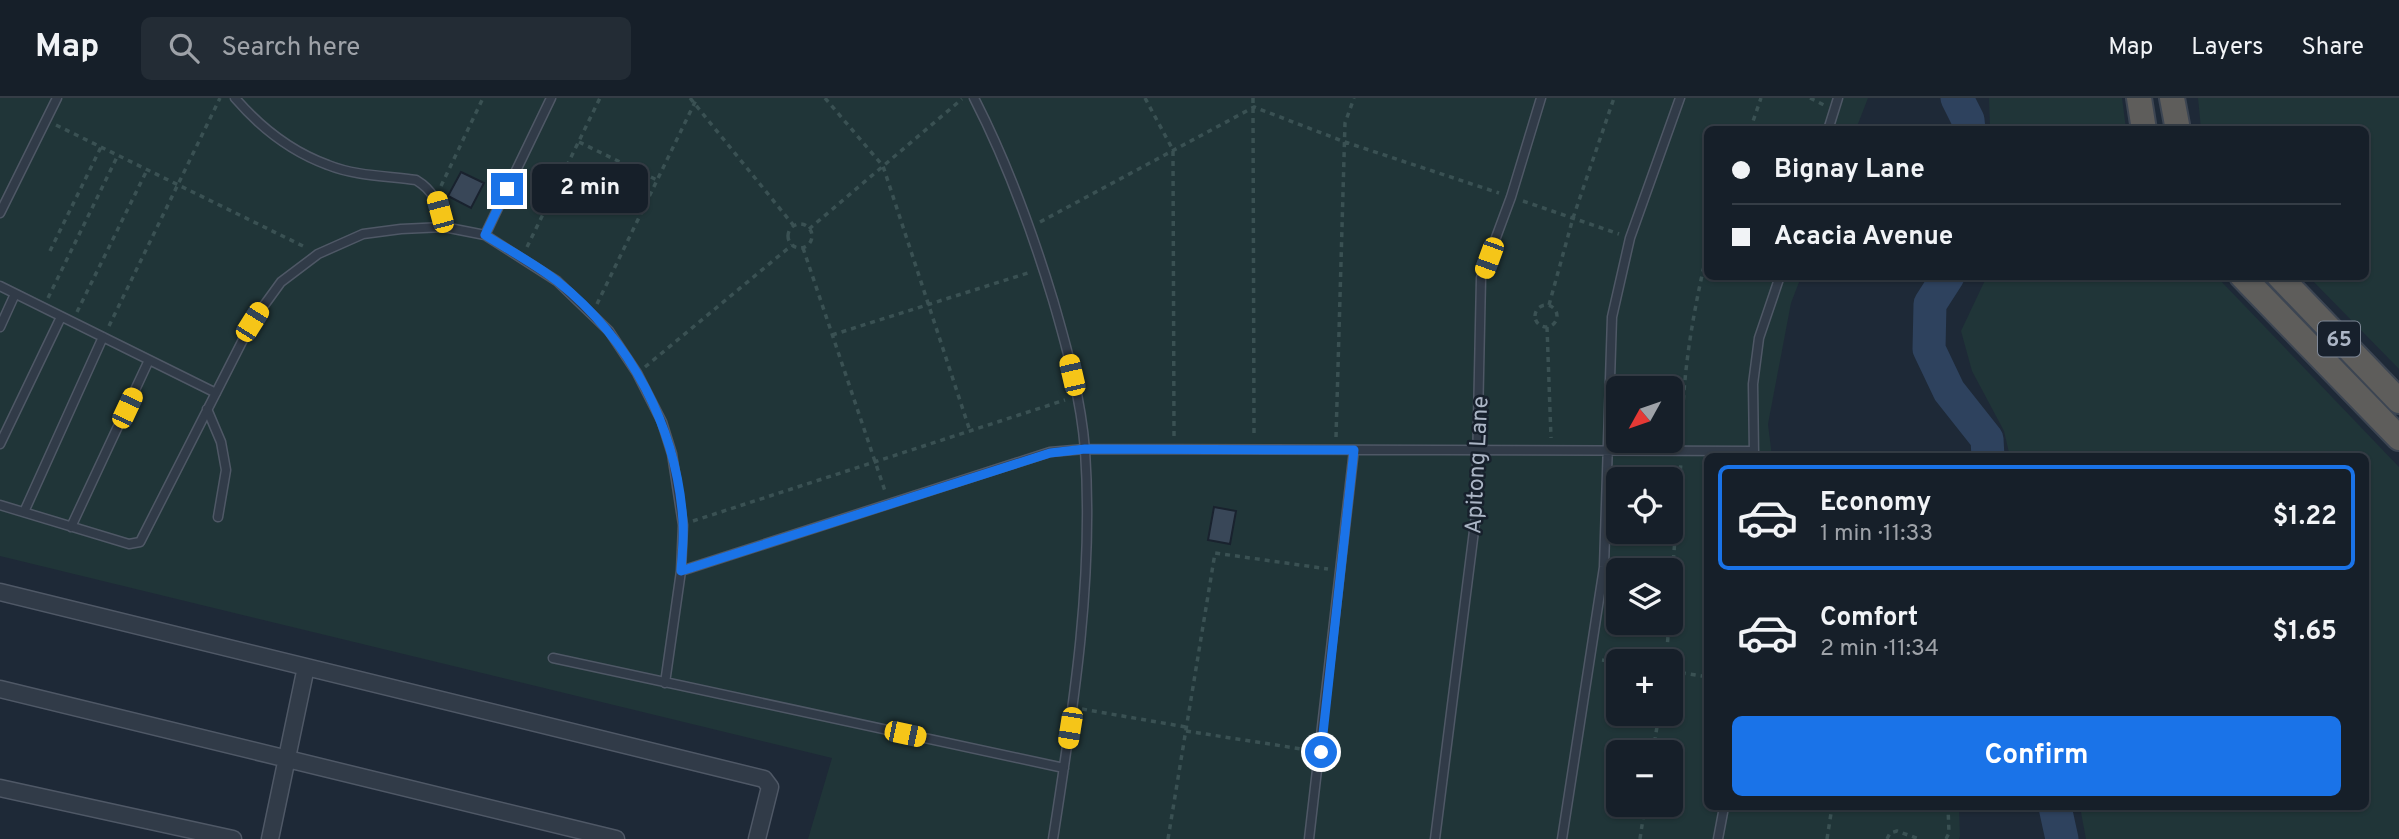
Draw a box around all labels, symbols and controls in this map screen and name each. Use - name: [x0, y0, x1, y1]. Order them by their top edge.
- search box: [141, 17, 631, 80]
- text: Map: [35, 27, 99, 69]
- icon: search: [165, 29, 203, 67]
- text: Search here: [221, 32, 360, 65]
- text: Map: [2108, 33, 2153, 63]
- text: Layers: [2191, 33, 2263, 63]
- text: Share: [2301, 33, 2364, 63]
- text: Bignay Lane: [1774, 154, 1925, 187]
- callout: 2 min: [532, 164, 647, 214]
- route end: [491, 173, 523, 205]
- text: 2 min: [560, 174, 620, 203]
- car: [425, 189, 456, 235]
- text: Acacia Avenue: [1774, 221, 1953, 254]
- car: [1472, 235, 1507, 281]
- car: [232, 299, 273, 345]
- road number: 65: [2318, 322, 2360, 356]
- car: [1058, 352, 1087, 398]
- north arrow: [1606, 376, 1684, 453]
- map controls: [1606, 376, 1683, 817]
- car: [109, 385, 146, 431]
- street label: Apitong Lane: [1460, 395, 1497, 535]
- button: locate: [1606, 467, 1683, 544]
- icon: car: [1736, 486, 1799, 549]
- text: Economy: [1820, 487, 1931, 520]
- text: $1.22: [2273, 501, 2337, 534]
- text: 1 min · 11:33: [1820, 520, 1933, 549]
- button: layers: [1606, 558, 1683, 635]
- icon: car: [1736, 601, 1799, 664]
- text: Comfort: [1820, 602, 1918, 635]
- text: $1.65: [2273, 616, 2337, 649]
- text: 2 min · 11:34: [1820, 635, 1939, 664]
- button: +: [1606, 649, 1683, 726]
- car: [1057, 706, 1084, 750]
- button: Confirm: [1732, 716, 2341, 796]
- car: [883, 719, 928, 749]
- route start: [1305, 736, 1337, 768]
- button: −: [1606, 740, 1683, 817]

